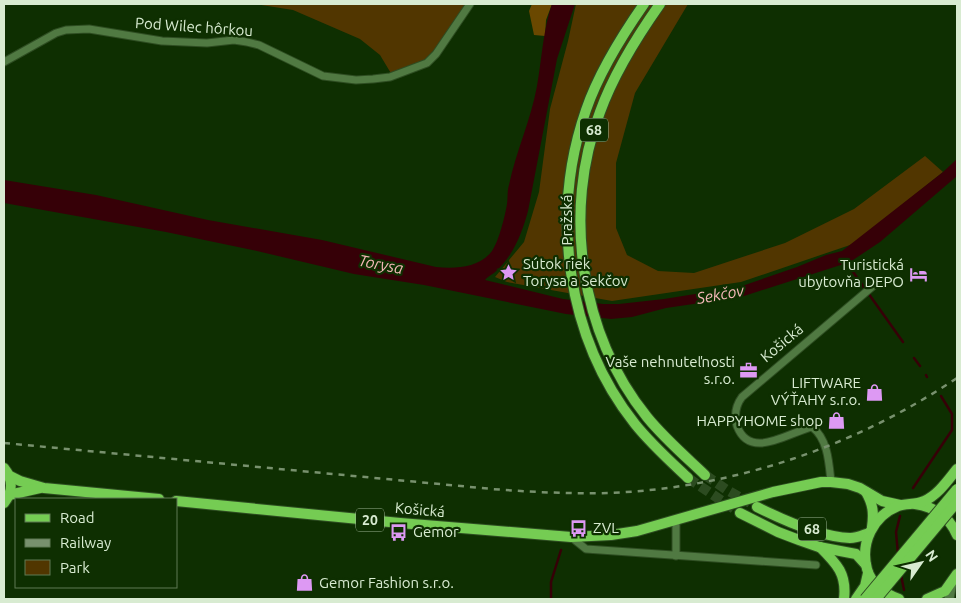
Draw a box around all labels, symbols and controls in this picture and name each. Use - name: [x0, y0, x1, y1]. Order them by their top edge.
- street label: Pod Wilec hôrkou: [135, 14, 253, 39]
- road number: 68: [580, 118, 608, 142]
- street label: Pražská: [558, 194, 575, 246]
- water label: Torysa: [357, 251, 405, 277]
- place label: Sútok riek Torysa a Sekčov: [523, 255, 629, 289]
- place label: Turistická ubytovňa DEPO: [798, 256, 904, 290]
- place icon: Sútok riek Torysa a Sekčov: [499, 263, 519, 283]
- hotel icon: Turistická ubytovňa DEPO: [908, 264, 928, 284]
- water label: Sekčov: [694, 281, 746, 307]
- street label: Košická: [757, 320, 806, 365]
- place label: Vaše nehnuteľnosti s.r.o.: [606, 353, 735, 387]
- office icon: Vaše nehnuteľnosti s.r.o.: [739, 361, 759, 381]
- place label: LIFTWARE VÝŤAHY s.r.o.: [771, 374, 861, 408]
- shop icon: LIFTWARE VÝŤAHY s.r.o.: [865, 382, 885, 402]
- shop icon: HAPPYHOME shop: [827, 411, 847, 431]
- place label: HAPPYHOME shop: [697, 412, 823, 429]
- legend: [15, 498, 178, 588]
- street label: Košická: [394, 499, 446, 520]
- road number: 20: [356, 508, 384, 532]
- text: Road: [60, 509, 95, 526]
- bus stop icon: ZVL: [569, 518, 589, 538]
- road number: 68: [798, 518, 826, 540]
- place label: ZVL: [593, 519, 619, 536]
- bus stop icon: Gemor: [389, 522, 409, 542]
- place label: Gemor: [413, 523, 459, 540]
- text: Railway: [60, 534, 111, 551]
- north arrow: [896, 538, 946, 588]
- text: N: [922, 547, 941, 565]
- text: Park: [60, 559, 90, 576]
- shop icon: Gemor Fashion s.r.o.: [295, 573, 315, 593]
- place label: Gemor Fashion s.r.o.: [319, 574, 454, 591]

